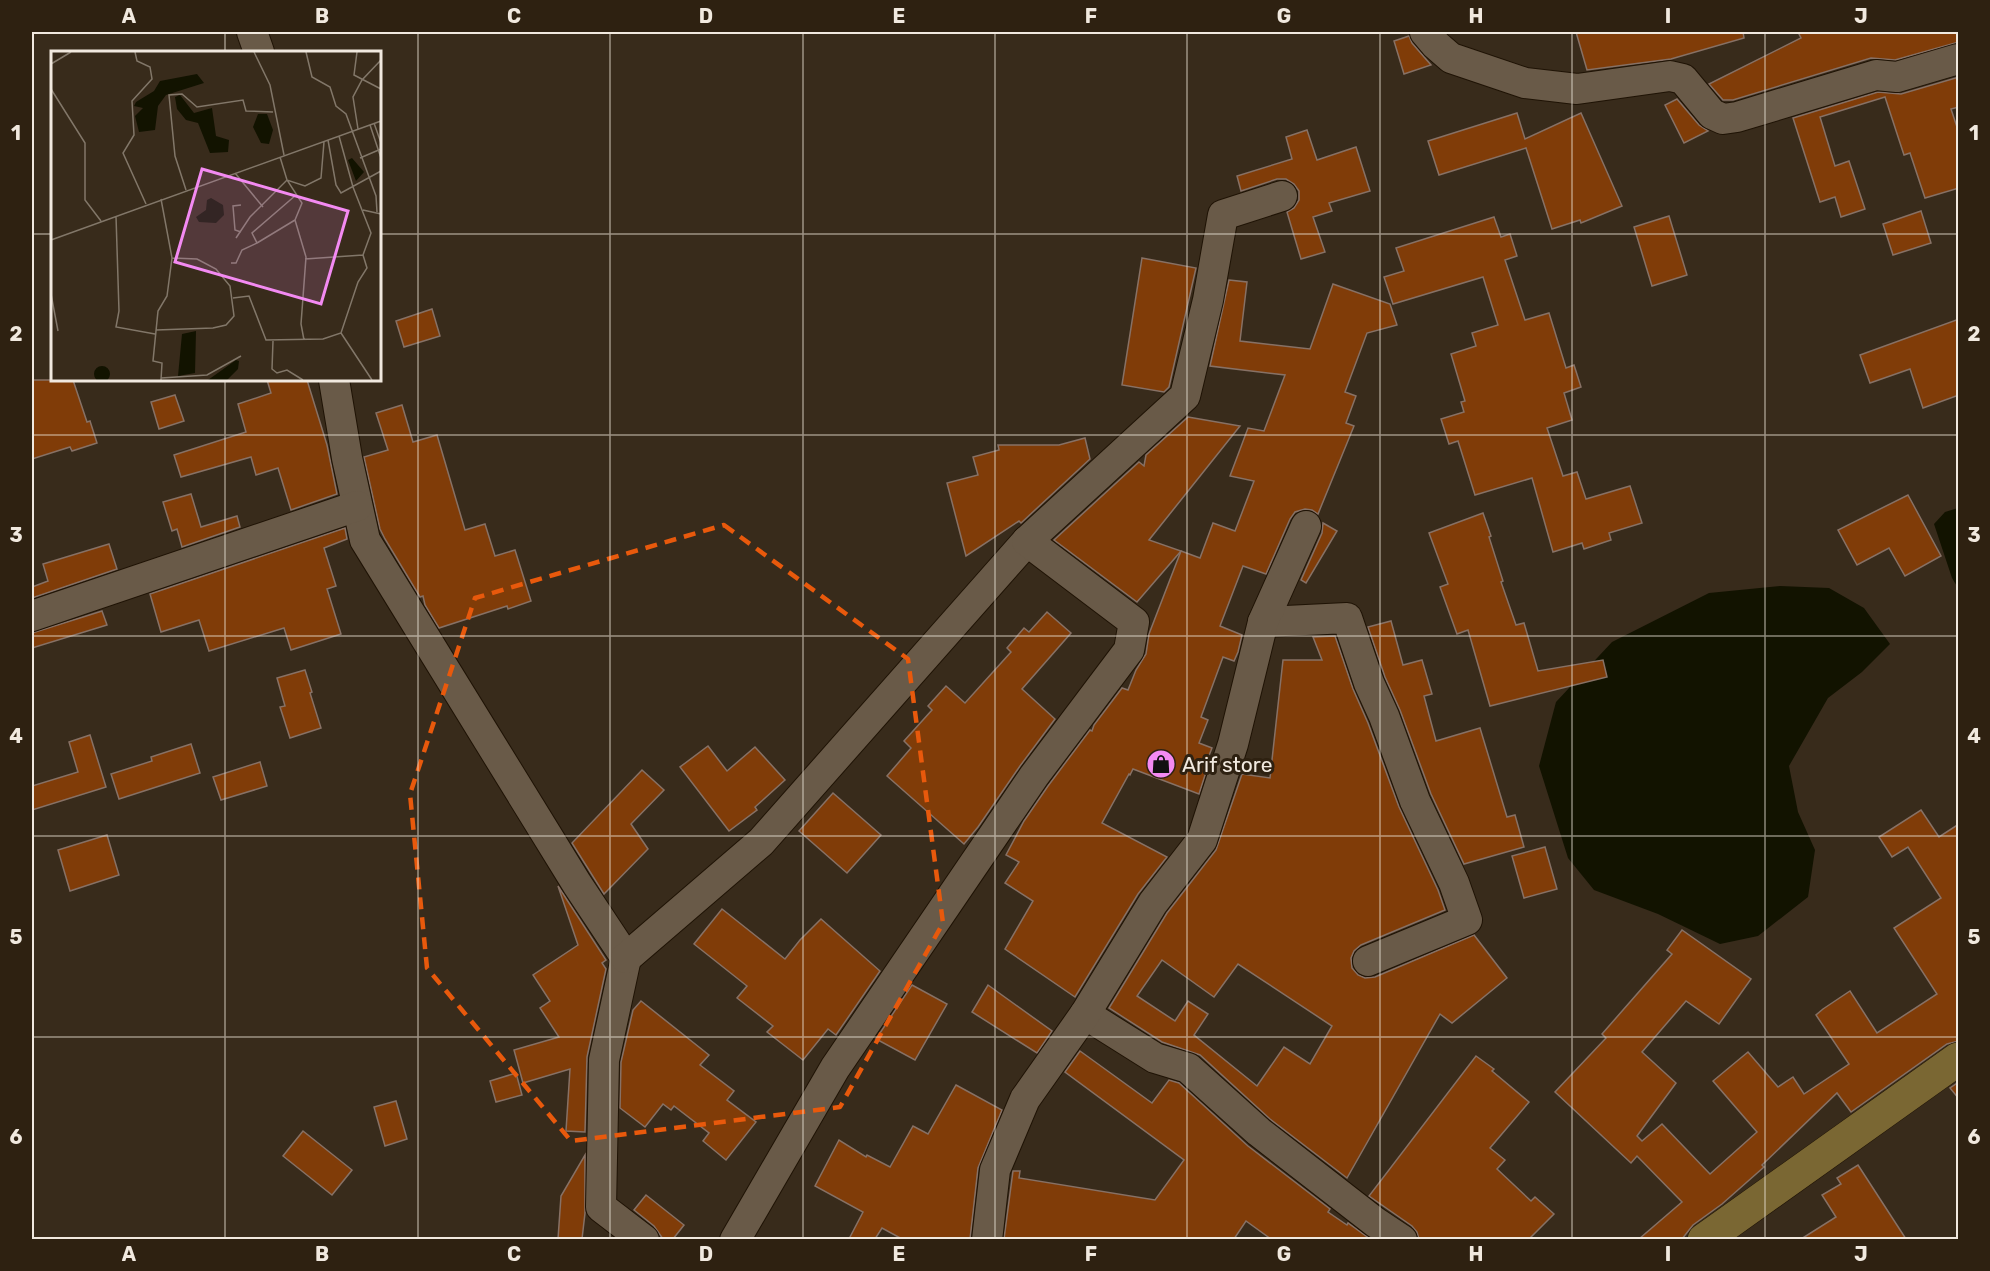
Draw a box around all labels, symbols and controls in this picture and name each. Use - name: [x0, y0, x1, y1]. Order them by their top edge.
- text: A: [122, 4, 137, 28]
- text: B: [315, 4, 329, 28]
- text: C: [507, 4, 521, 28]
- text: D: [699, 4, 713, 28]
- text: E: [893, 4, 905, 28]
- text: F: [1085, 4, 1097, 28]
- text: G: [1277, 4, 1291, 28]
- text: H: [1469, 4, 1483, 28]
- text: I: [1665, 4, 1671, 28]
- text: J: [1854, 4, 1868, 28]
- inset map: [51, 51, 381, 381]
- text: 1: [11, 121, 21, 145]
- text: 1: [1969, 121, 1979, 145]
- text: 2: [10, 322, 23, 346]
- text: 2: [1968, 322, 1981, 346]
- text: 3: [9, 523, 23, 547]
- text: 3: [1967, 523, 1981, 547]
- text: 4: [9, 724, 23, 748]
- text: 4: [1967, 724, 1981, 748]
- shop icon: Arif store: [1145, 748, 1177, 780]
- place label: Arif store: [1182, 752, 1272, 777]
- text: 5: [10, 925, 23, 949]
- text: 5: [1968, 925, 1981, 949]
- text: 6: [9, 1125, 23, 1149]
- text: 6: [1967, 1125, 1981, 1149]
- text: A: [122, 1242, 137, 1266]
- text: B: [315, 1242, 329, 1266]
- text: C: [507, 1242, 521, 1266]
- text: D: [699, 1242, 713, 1266]
- text: E: [893, 1242, 905, 1266]
- text: F: [1085, 1242, 1097, 1266]
- text: G: [1277, 1242, 1291, 1266]
- text: H: [1469, 1242, 1483, 1266]
- text: I: [1665, 1242, 1671, 1266]
- text: J: [1854, 1242, 1868, 1266]

